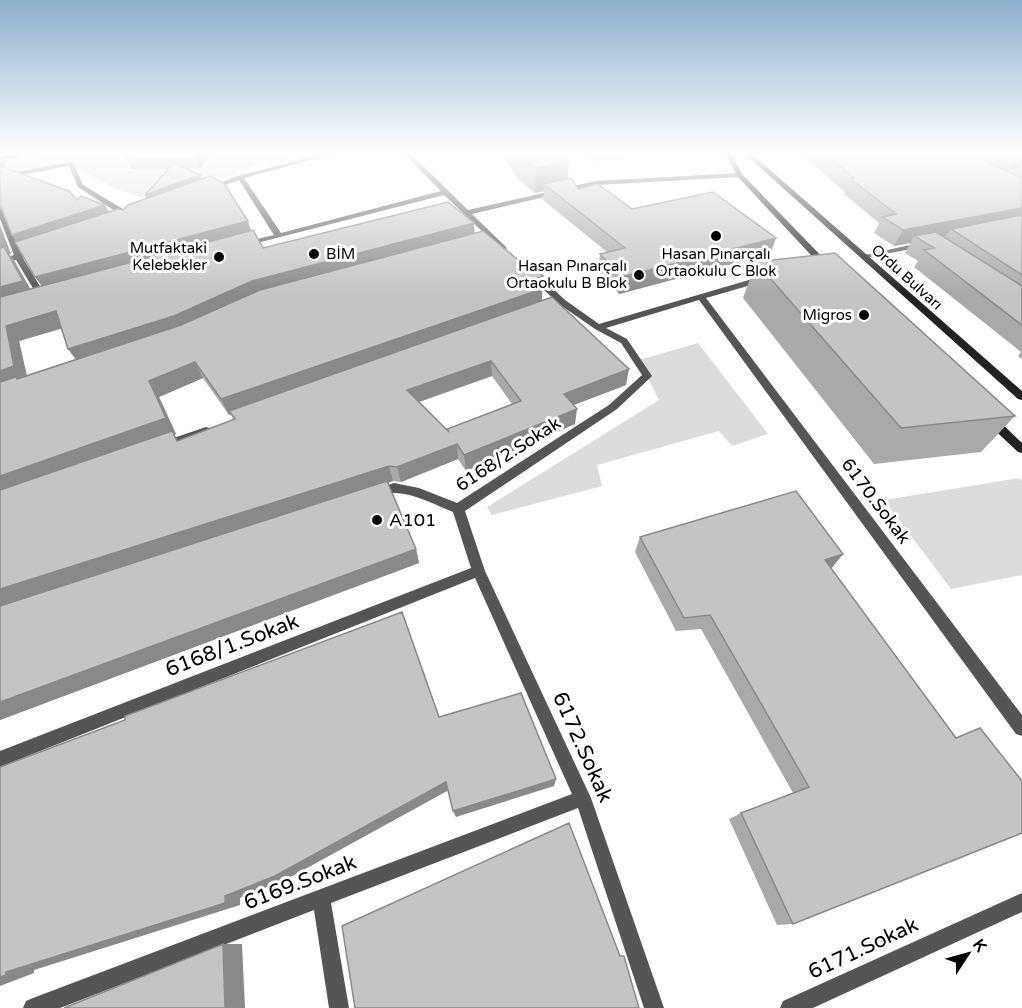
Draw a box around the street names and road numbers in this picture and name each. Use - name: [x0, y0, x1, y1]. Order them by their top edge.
- street label: Ordu Bulvarı: [868, 241, 946, 313]
- street label: 6168/2.Sokak: [451, 412, 565, 496]
- street label: 6170.Sokak: [837, 454, 915, 548]
- street label: 6168/1.Sokak: [162, 609, 302, 682]
- street label: 6172.Sokak: [547, 688, 618, 806]
- street label: 6169.Sokak: [240, 850, 360, 915]
- street label: 6171.Sokak: [804, 912, 922, 985]

